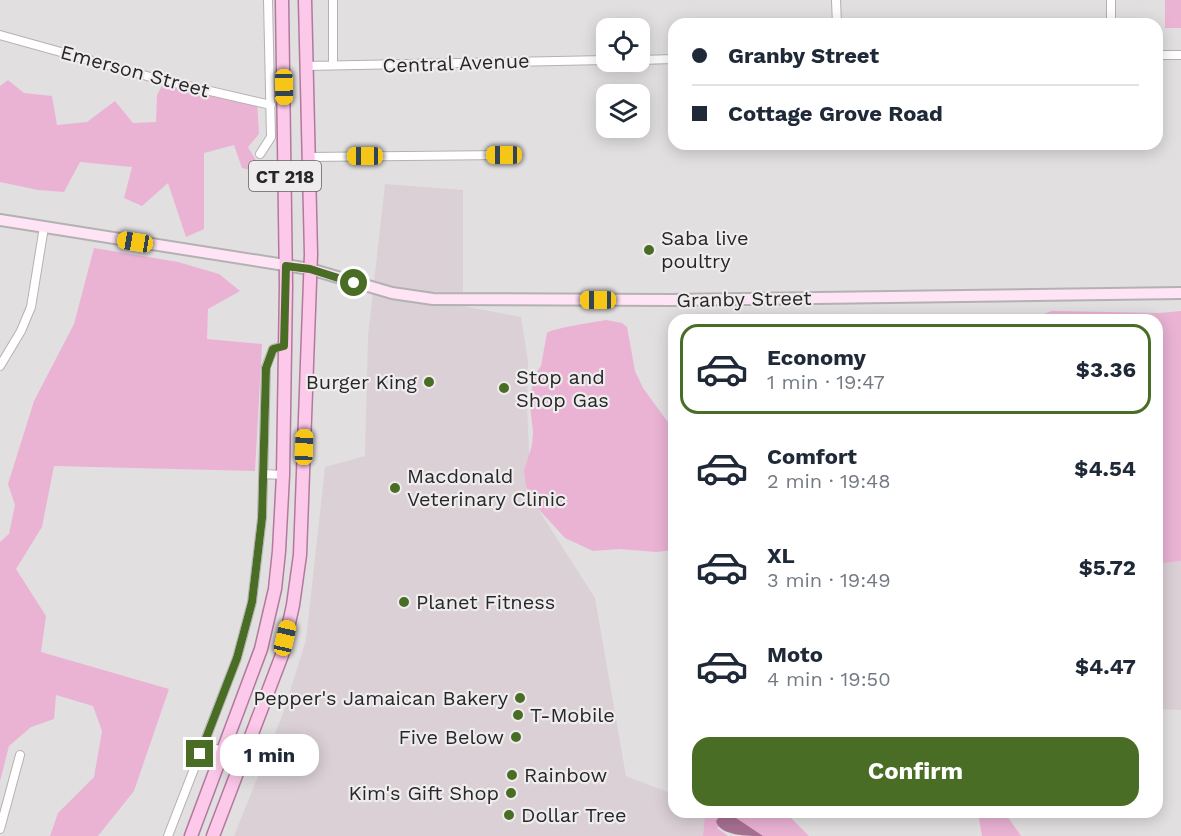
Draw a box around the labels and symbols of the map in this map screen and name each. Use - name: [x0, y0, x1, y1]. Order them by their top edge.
- street label: Emerson Street: [58, 40, 213, 103]
- street label: Central Avenue: [382, 48, 530, 78]
- car: [275, 69, 293, 105]
- car: [486, 146, 522, 164]
- car: [347, 147, 383, 165]
- road number: CT 218: [249, 161, 321, 191]
- place label: Saba live poultry: [661, 226, 749, 273]
- car: [116, 230, 154, 254]
- marker: Saba live poultry: [642, 243, 656, 257]
- route start: [340, 269, 367, 296]
- street label: Granby Street: [676, 286, 812, 312]
- car: [580, 291, 616, 309]
- place label: Stop and Shop Gas: [516, 365, 609, 412]
- place label: Burger King: [306, 370, 417, 394]
- marker: Burger King: [422, 375, 436, 389]
- marker: Stop and Shop Gas: [497, 381, 511, 395]
- car: [294, 429, 314, 465]
- place label: Macdonald Veterinary Clinic: [407, 464, 566, 511]
- marker: Macdonald Veterinary Clinic: [388, 481, 402, 495]
- place label: Planet Fitness: [416, 590, 555, 614]
- marker: Planet Fitness: [397, 595, 411, 609]
- car: [272, 618, 298, 658]
- place label: Pepper's Jamaican Bakery: [253, 686, 509, 710]
- marker: Pepper's Jamaican Bakery: [513, 691, 527, 705]
- place label: T-Mobile: [530, 703, 615, 727]
- marker: T-Mobile: [511, 708, 525, 722]
- place label: Five Below: [399, 725, 504, 749]
- marker: Five Below: [509, 730, 523, 744]
- callout: 1 min: [221, 733, 320, 775]
- route end: [186, 740, 213, 767]
- place label: Rainbow: [524, 763, 608, 787]
- marker: Rainbow: [505, 768, 519, 782]
- place label: Kim's Gift Shop: [349, 781, 499, 805]
- marker: Kim's Gift Shop: [504, 786, 518, 800]
- place label: Dollar Tree: [521, 803, 627, 827]
- marker: Dollar Tree: [502, 808, 516, 822]

